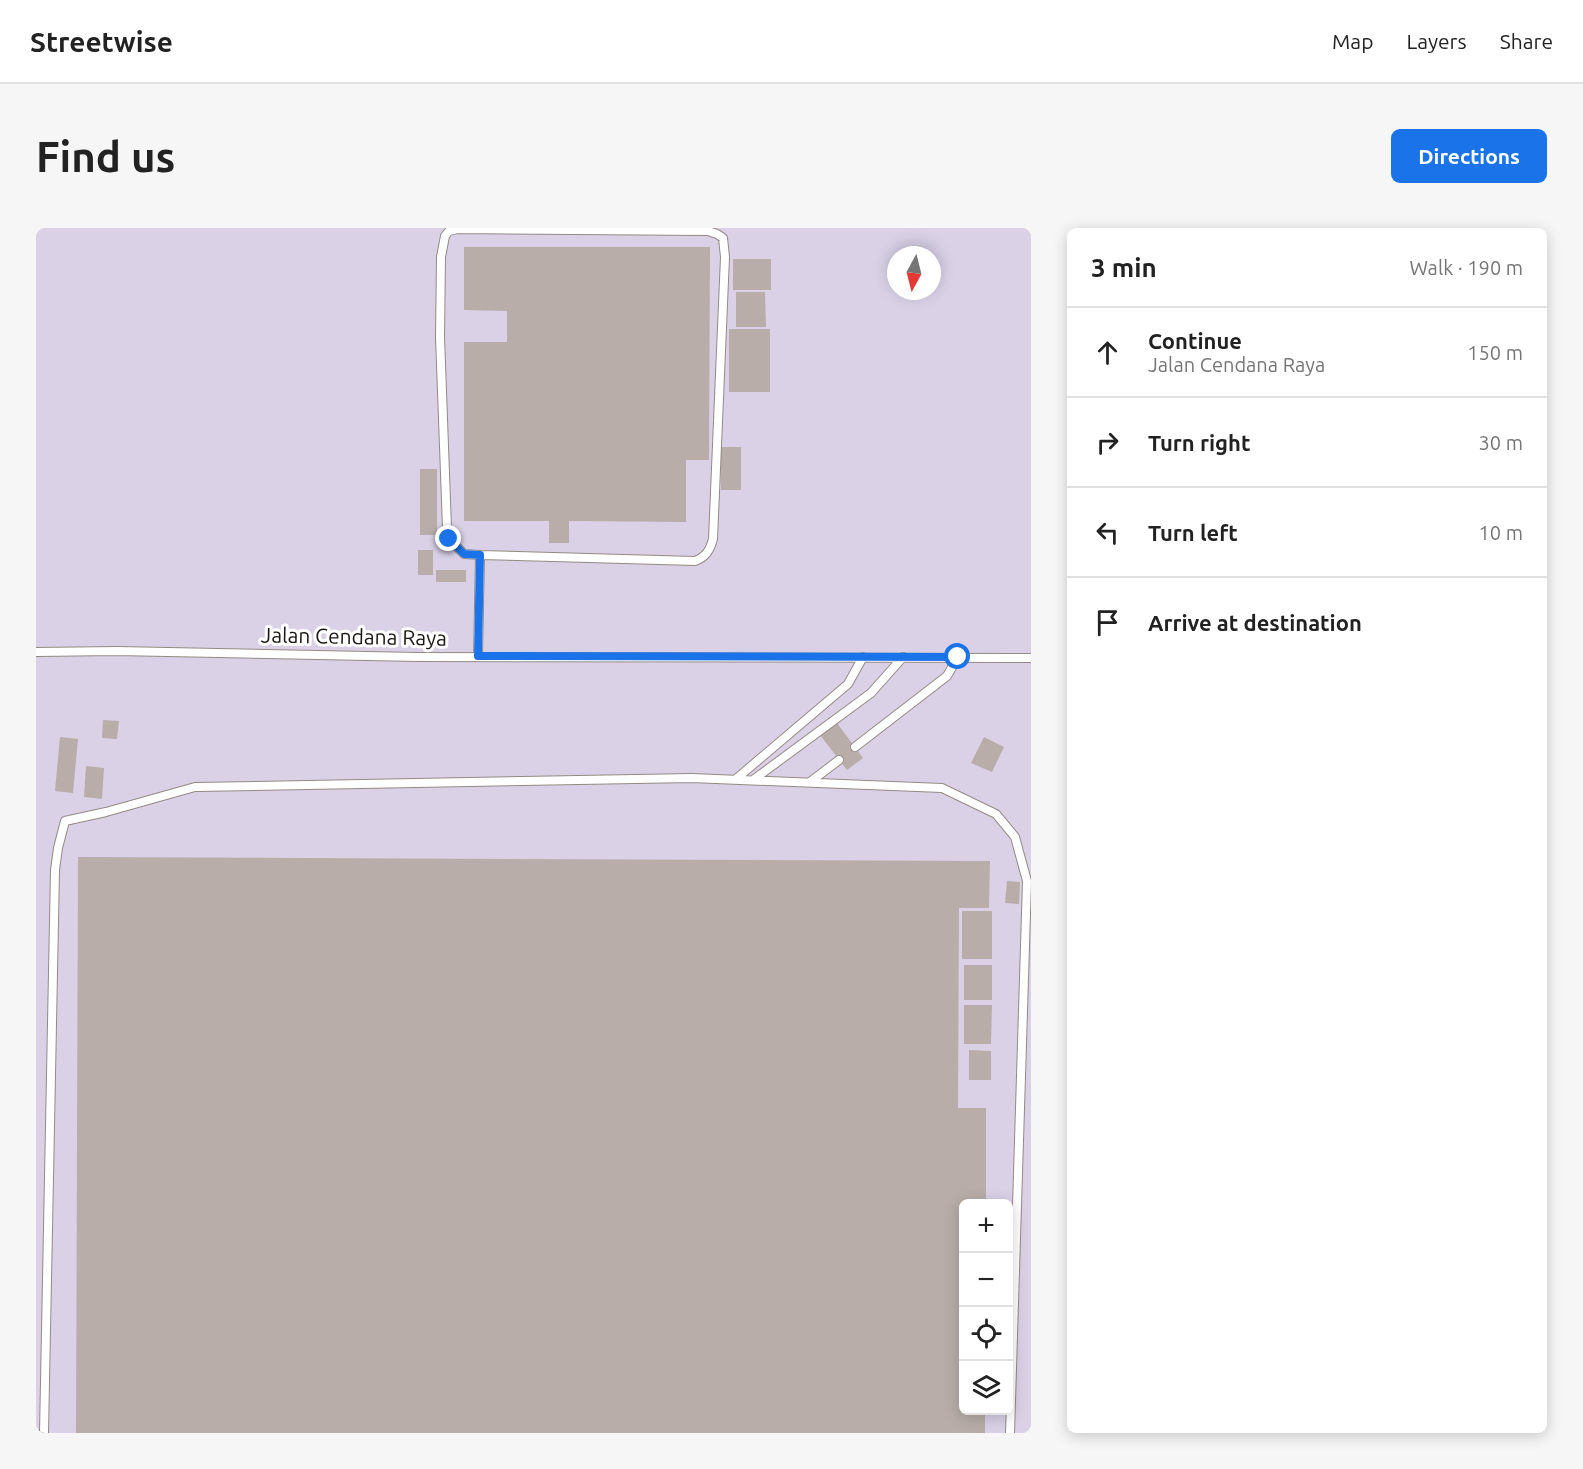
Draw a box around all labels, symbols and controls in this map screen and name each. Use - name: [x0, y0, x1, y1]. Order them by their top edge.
- text: Streetwise: [30, 26, 173, 57]
- text: Map: [1332, 29, 1373, 53]
- text: Layers: [1406, 29, 1467, 53]
- text: Share: [1500, 29, 1553, 53]
- button: Directions: [1391, 129, 1547, 183]
- text: Find us: [36, 133, 175, 180]
- north arrow: [887, 246, 941, 300]
- text: 3 min: [1091, 253, 1157, 282]
- text: Walk · 190 m: [1410, 256, 1523, 279]
- text: Continue: [1148, 328, 1242, 353]
- icon: ahead: [1091, 336, 1124, 369]
- text: 150 m: [1467, 341, 1523, 364]
- text: Jalan Cendana Raya: [1148, 353, 1325, 376]
- icon: right: [1091, 426, 1124, 459]
- text: Turn right: [1148, 430, 1250, 455]
- text: 30 m: [1479, 431, 1523, 454]
- icon: left: [1091, 516, 1124, 549]
- text: Turn left: [1148, 520, 1238, 545]
- text: 10 m: [1479, 521, 1523, 544]
- route end: [435, 525, 461, 551]
- icon: arrive: [1091, 606, 1124, 639]
- text: Arrive at destination: [1148, 610, 1362, 635]
- street label: Jalan Cendana Raya: [261, 622, 447, 650]
- route start: [944, 643, 970, 669]
- map controls: [959, 1199, 1013, 1415]
- button: +: [959, 1199, 1013, 1253]
- button: −: [959, 1253, 1013, 1307]
- button: locate: [959, 1307, 1013, 1361]
- button: layers: [959, 1361, 1013, 1415]

